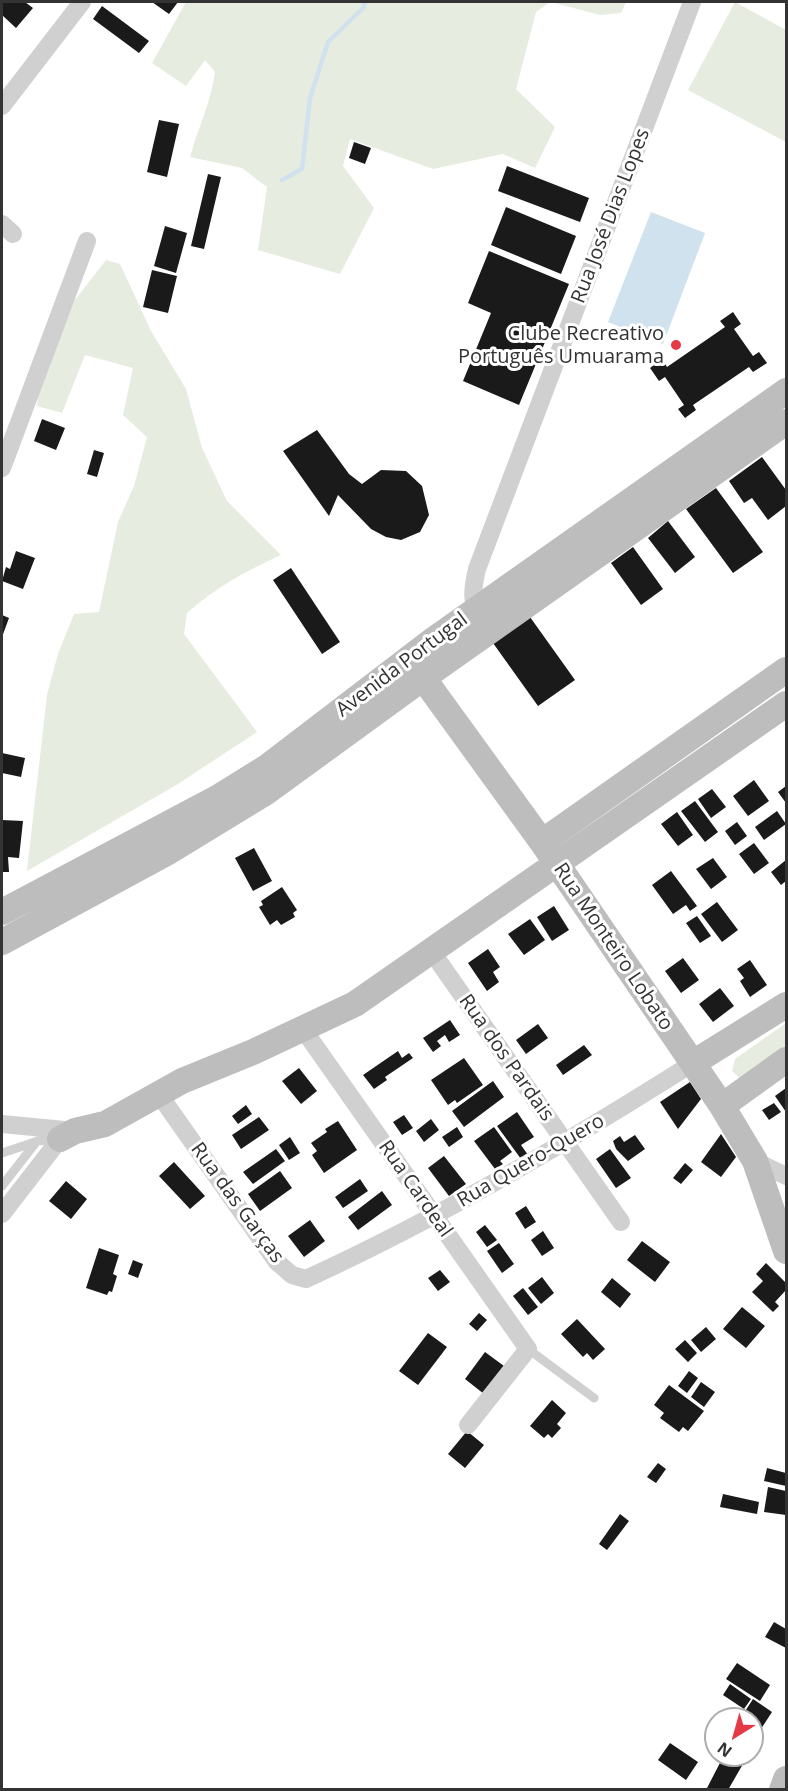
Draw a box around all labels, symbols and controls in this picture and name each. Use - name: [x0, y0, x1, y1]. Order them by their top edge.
- street label: Rua José Dias Lopes: [567, 125, 655, 307]
- place label: Clube Recreativo Português Umuarama: [458, 322, 664, 369]
- marker: Clube Recreativo Português Umuarama: [669, 338, 683, 352]
- street label: Avenida Portugal: [332, 608, 472, 722]
- street label: Rua Monteiro Lobato: [548, 859, 678, 1035]
- street label: Rua dos Pardais: [453, 990, 559, 1126]
- street label: Rua Quero-Quero: [453, 1109, 609, 1213]
- street label: Rua Cardeal: [373, 1136, 457, 1242]
- street label: Rua das Garças: [185, 1138, 289, 1268]
- north arrow: [704, 1707, 764, 1767]
- text: N: [713, 1737, 736, 1762]

